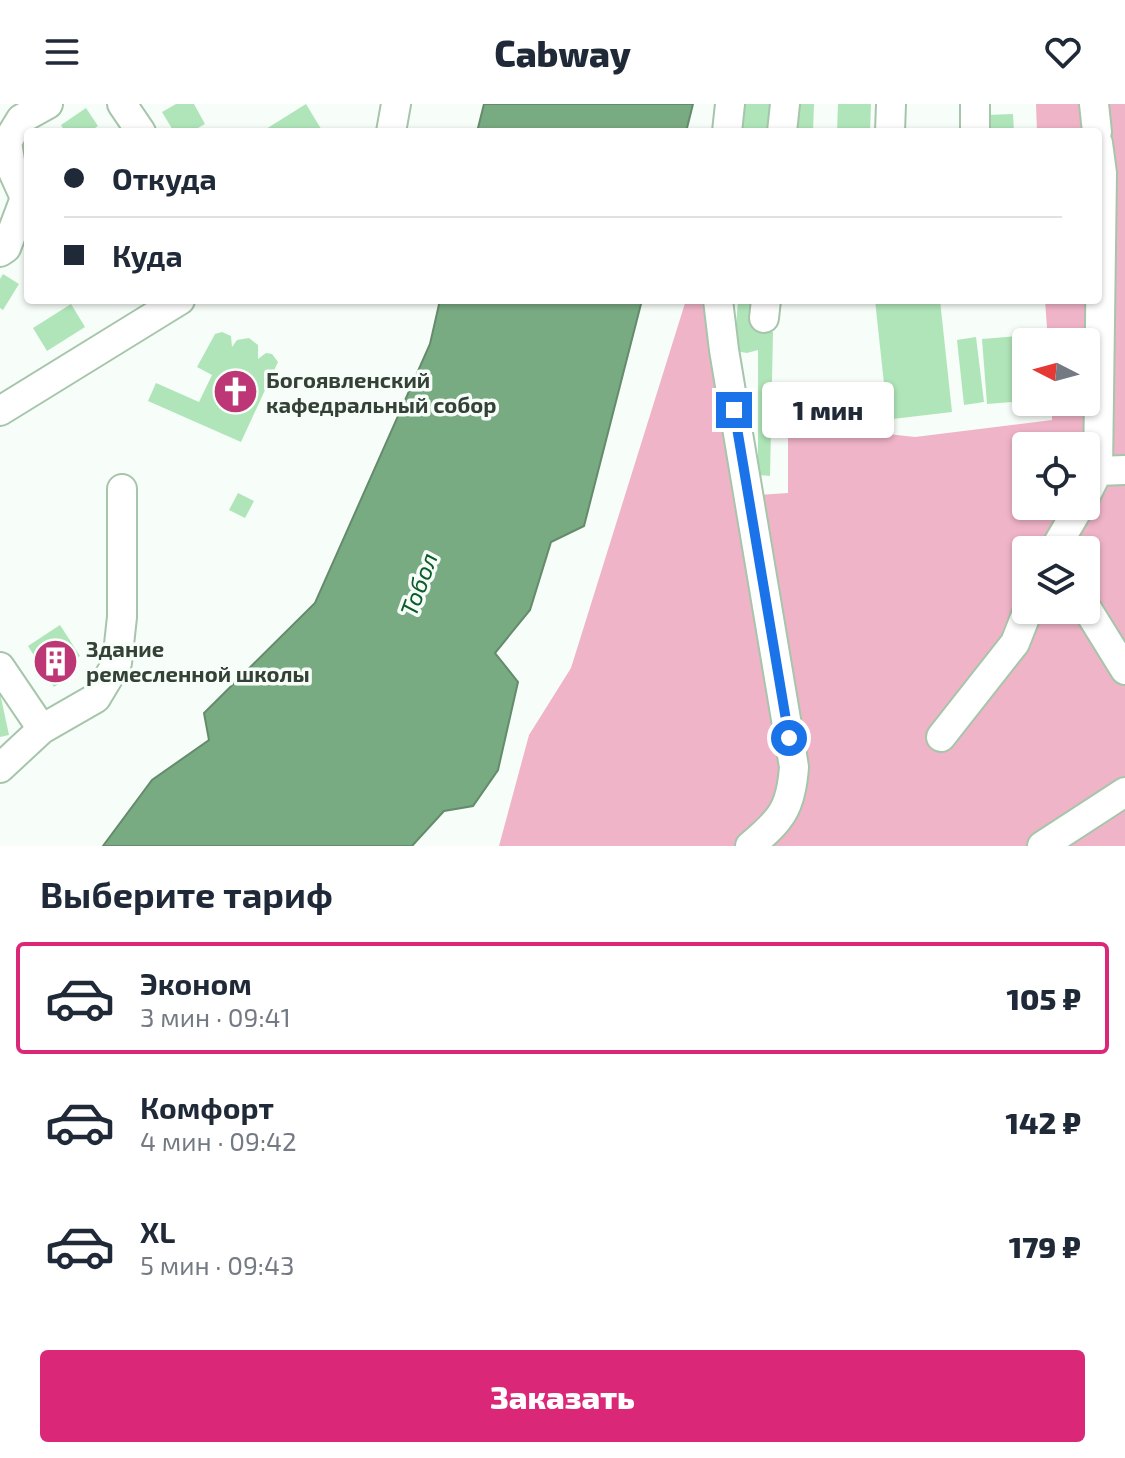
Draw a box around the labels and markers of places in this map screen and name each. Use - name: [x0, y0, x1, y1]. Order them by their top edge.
- place label: Богоявленский кафедральный собор: [266, 366, 497, 417]
- church icon: Богоявленский кафедральный собор: [211, 368, 259, 416]
- place label: Здание ремесленной школы: [86, 635, 310, 686]
- building icon: Здание ремесленной школы: [31, 637, 79, 685]

